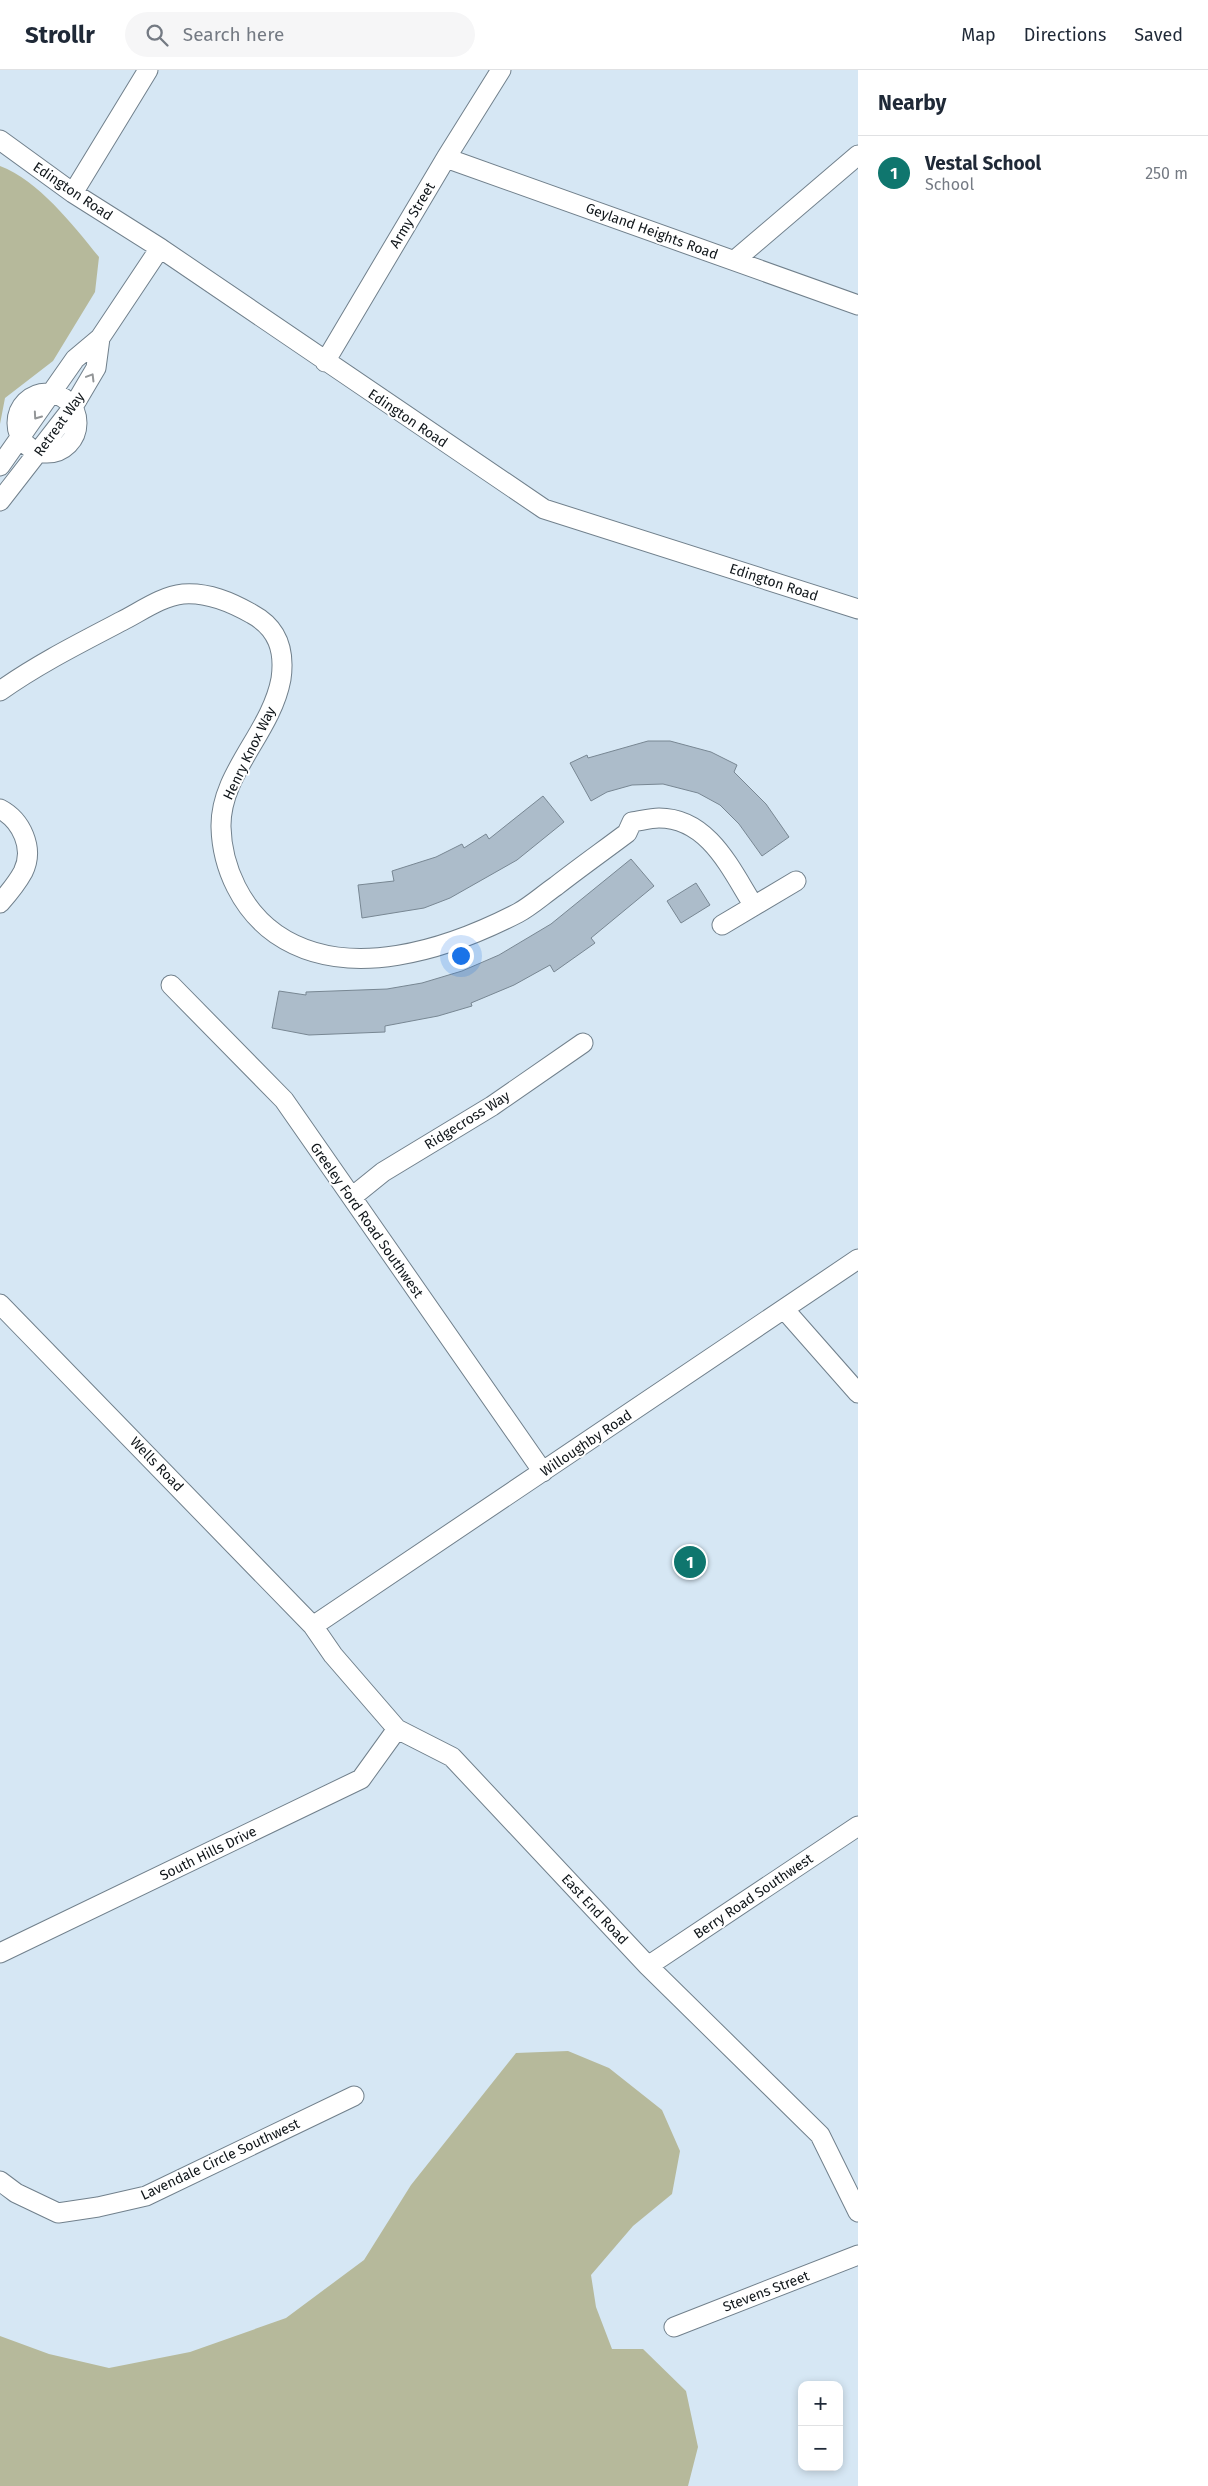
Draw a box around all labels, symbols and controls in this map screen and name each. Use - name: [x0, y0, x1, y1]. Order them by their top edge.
- search box: [125, 12, 475, 57]
- text: Strollr: [25, 21, 95, 49]
- icon: search: [143, 21, 171, 49]
- text: Search here: [183, 23, 284, 46]
- text: Map: [961, 24, 996, 46]
- text: Directions: [1024, 24, 1106, 46]
- text: Saved: [1134, 24, 1183, 46]
- text: Nearby: [878, 90, 946, 116]
- text: Vestal School: [925, 152, 1041, 175]
- street label: Edington Road: [30, 159, 116, 224]
- text: 1: [890, 164, 898, 183]
- text: 250 m: [1145, 164, 1188, 183]
- text: School: [925, 175, 974, 194]
- street label: Army Street: [386, 178, 439, 251]
- street label: Geyland Heights Road: [583, 200, 720, 263]
- one-way arrow: [84, 374, 94, 383]
- street label: Edington Road: [365, 386, 451, 451]
- street label: Retreat Way: [30, 389, 88, 460]
- one-way arrow: [34, 410, 42, 419]
- street label: Edington Road: [727, 560, 820, 605]
- street label: Henry Knox Way: [219, 704, 279, 803]
- your location: [448, 943, 474, 969]
- street label: Ridgecross Way: [421, 1087, 513, 1153]
- street label: Greeley Ford Road Southwest: [306, 1139, 427, 1302]
- street label: Willoughby Road: [537, 1407, 635, 1480]
- street label: Wells Road: [126, 1433, 187, 1495]
- pin: 1: [674, 1543, 706, 1581]
- street label: South Hills Drive: [157, 1823, 259, 1884]
- street label: Berry Road Southwest: [690, 1850, 817, 1943]
- street label: East End Road: [558, 1871, 632, 1948]
- street label: Lavendale Circle Southwest: [138, 2115, 303, 2204]
- street label: Stevens Street: [721, 2267, 813, 2316]
- map controls: [798, 2381, 843, 2471]
- button: +: [798, 2381, 843, 2426]
- button: −: [798, 2426, 843, 2471]

